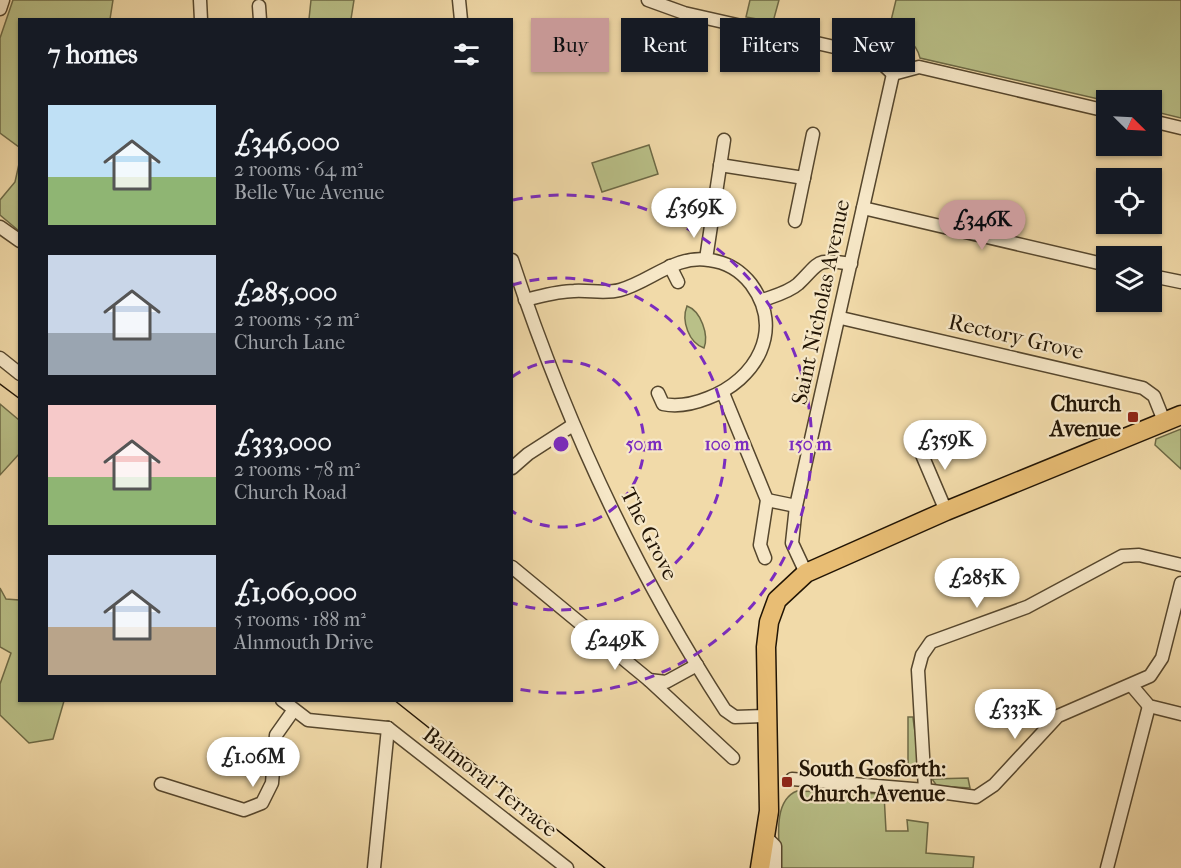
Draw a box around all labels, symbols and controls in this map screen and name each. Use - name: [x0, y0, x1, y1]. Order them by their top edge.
- chip: Buy: [531, 18, 609, 72]
- chip: Rent: [621, 18, 708, 72]
- chip: Filters: [720, 18, 820, 72]
- chip: New: [832, 18, 915, 72]
- icon: filters: [450, 38, 483, 71]
- text: 7 homes: [48, 39, 138, 70]
- north arrow: [1096, 90, 1162, 156]
- map controls: [1096, 90, 1162, 312]
- text: £346,000: [234, 127, 340, 158]
- icon: home: [96, 129, 168, 201]
- text: 2 rooms · 64 m²: [234, 158, 363, 181]
- button: locate: [1096, 168, 1162, 234]
- text: Belle Vue Avenue: [234, 181, 384, 204]
- pin: £369K: [652, 188, 736, 239]
- text: £369K: [665, 196, 723, 219]
- street label: Saint Nicholas Avenue: [787, 197, 855, 407]
- pin: £346K: [940, 200, 1024, 251]
- text: £346K: [953, 208, 1011, 231]
- button: layers: [1096, 246, 1162, 312]
- text: £285,000: [234, 277, 337, 308]
- icon: home: [96, 279, 168, 351]
- text: 2 rooms · 52 m²: [234, 308, 359, 331]
- street label: Rectory Grove: [946, 309, 1086, 365]
- text: Church Lane: [234, 331, 345, 354]
- place label: Church Avenue: [1048, 391, 1122, 442]
- marker: Church Avenue: [1126, 410, 1140, 424]
- pin: £359K: [903, 420, 987, 471]
- text: £333,000: [234, 427, 332, 458]
- text: £359K: [917, 428, 973, 451]
- icon: home: [96, 429, 168, 501]
- centre of rings: [551, 434, 571, 454]
- text: 50 m: [626, 434, 663, 455]
- text: 100 m: [704, 434, 751, 455]
- text: 150 m: [789, 434, 832, 455]
- text: 2 rooms · 78 m²: [234, 458, 360, 481]
- text: Church Road: [234, 481, 347, 504]
- street label: The Grove: [615, 483, 683, 585]
- pin: £285K: [935, 558, 1019, 609]
- text: £285K: [949, 566, 1005, 589]
- text: £1,060,000: [234, 577, 357, 608]
- icon: home: [96, 579, 168, 651]
- text: 5 rooms · 188 m²: [234, 608, 366, 631]
- pin: £249K: [573, 620, 657, 671]
- text: £249K: [585, 628, 645, 651]
- text: Alnmouth Drive: [234, 631, 373, 654]
- pin: £333K: [973, 689, 1057, 740]
- text: £333K: [989, 697, 1041, 720]
- street label: Balmoral Terrace: [418, 721, 562, 843]
- pin: £1.06M: [204, 737, 302, 788]
- text: £1.06M: [221, 745, 285, 768]
- place label: South Gosforth: Church Avenue: [799, 756, 946, 807]
- marker: South Gosforth: Church Avenue: [780, 775, 794, 789]

